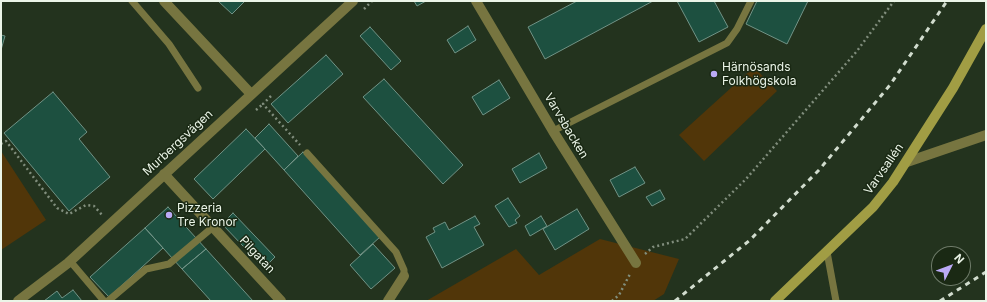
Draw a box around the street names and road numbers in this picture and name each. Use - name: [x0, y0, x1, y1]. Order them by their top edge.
- street label: Varvsbacken: [541, 91, 591, 161]
- street label: Murbergsvägen: [140, 107, 216, 179]
- street label: Varvsallén: [861, 141, 907, 197]
- street label: Pilgatan: [236, 233, 278, 277]

